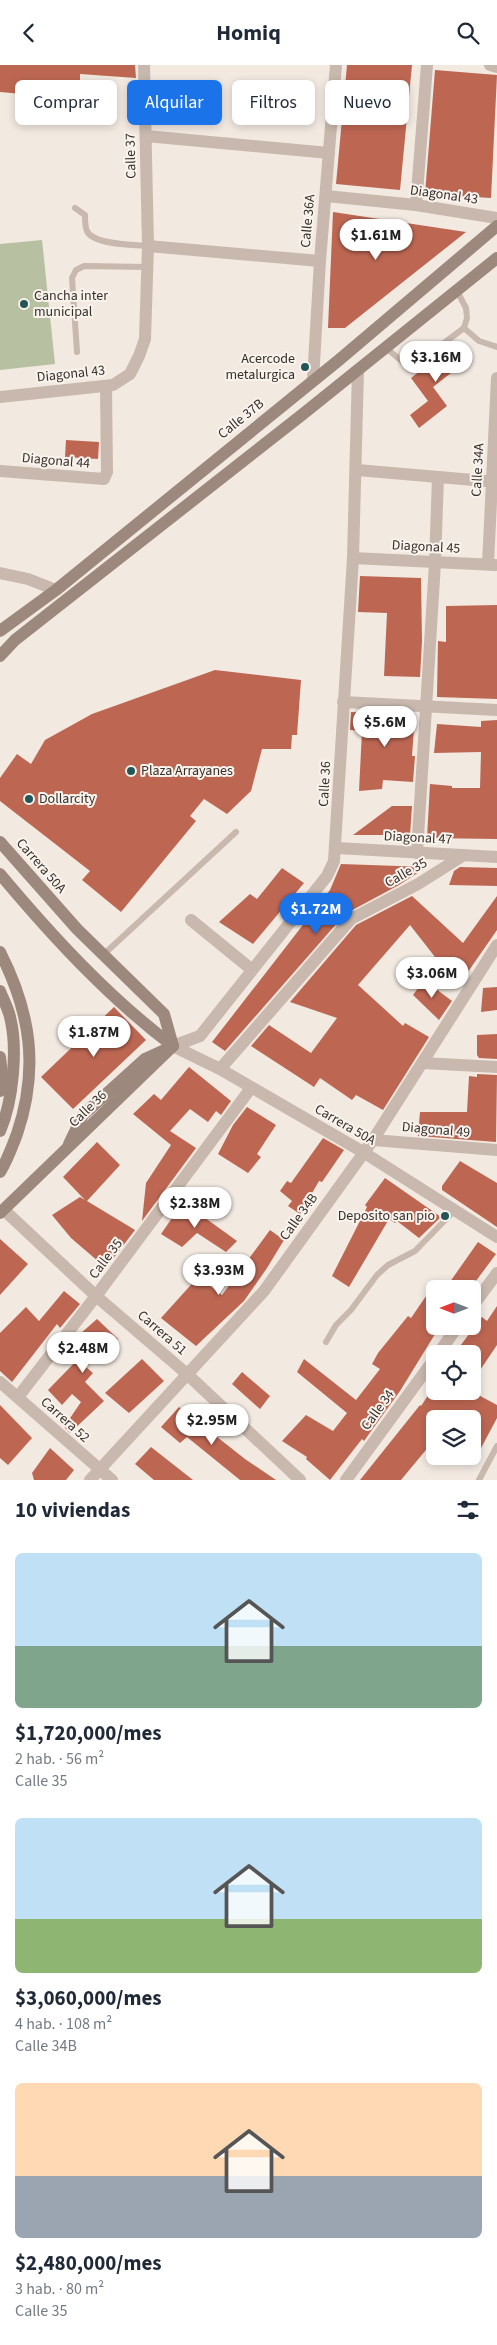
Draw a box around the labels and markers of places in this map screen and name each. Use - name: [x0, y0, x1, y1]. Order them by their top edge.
- pin: $1.61M: [335, 219, 417, 261]
- place label: Cancha inter municipal: [34, 286, 108, 322]
- marker: Cancha inter municipal: [18, 298, 30, 310]
- pin: $3.16M: [395, 341, 477, 383]
- place label: Acercode metalurgica: [225, 349, 295, 385]
- marker: Acercode metalurgica: [299, 361, 311, 373]
- pin: $5.6M: [350, 705, 420, 748]
- place label: Plaza Arrayanes: [141, 761, 233, 781]
- marker: Plaza Arrayanes: [125, 765, 137, 777]
- place label: Dollarcity: [39, 789, 96, 809]
- marker: Dollarcity: [23, 793, 35, 805]
- pin: $1.72M: [275, 893, 357, 935]
- pin: $3.06M: [391, 957, 473, 999]
- pin: $1.87M: [53, 1015, 135, 1058]
- pin: $2.38M: [154, 1187, 236, 1229]
- place label: Deposito san pio: [338, 1206, 435, 1226]
- marker: Deposito san pio: [439, 1210, 451, 1222]
- pin: $3.93M: [178, 1253, 260, 1296]
- pin: $2.48M: [42, 1331, 124, 1374]
- pin: $2.95M: [171, 1403, 253, 1446]

